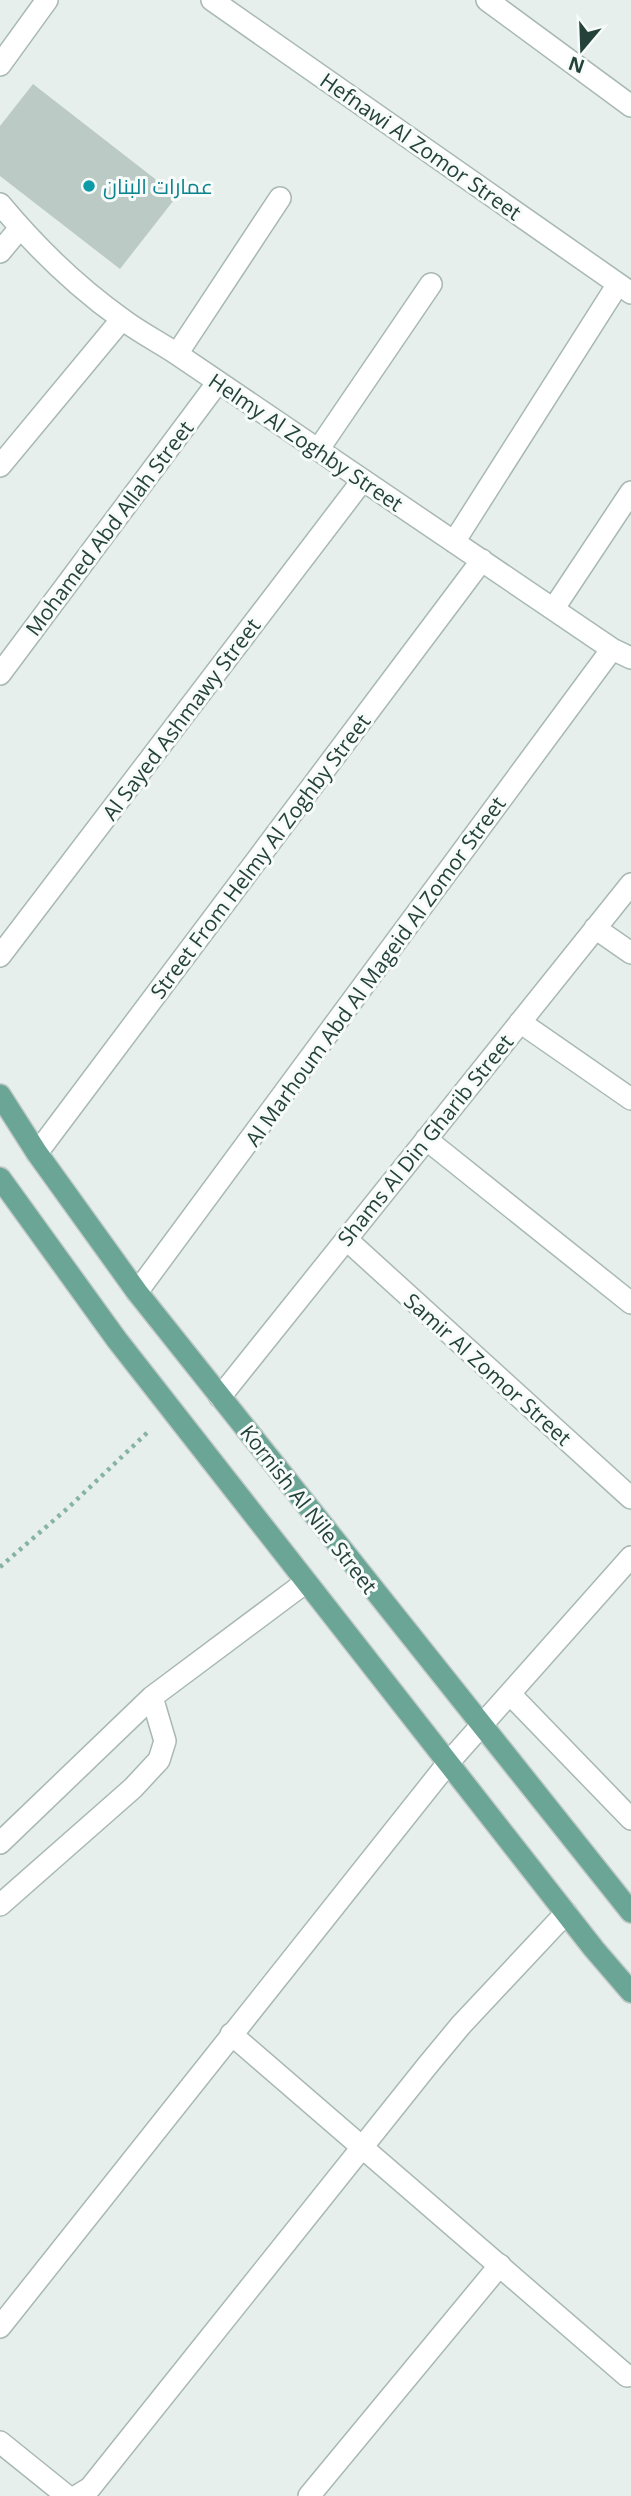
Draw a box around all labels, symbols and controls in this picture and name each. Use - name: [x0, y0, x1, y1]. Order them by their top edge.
- north arrow: [547, 14, 617, 84]
- text: N: [565, 50, 588, 80]
- street label: Hefnawi Al Zomor Street: [315, 66, 527, 226]
- place label: عمارات البنان: [103, 172, 213, 200]
- marker: عمارات البنان: [81, 178, 97, 194]
- street label: Helmy Al Zoghby Street: [203, 367, 409, 517]
- street label: Mohamed Abd Allah Street: [19, 415, 199, 641]
- street label: Al Sayed Ashmawy Street: [96, 612, 266, 826]
- street label: Street From Helmy Al Zoghby Street: [144, 708, 376, 1004]
- street label: Al Marhoum Abd Al Mageid Al Zomor Street: [239, 791, 511, 1151]
- street label: Shams Al Din Gharib Street: [331, 1028, 519, 1252]
- street label: Samir Al Zomor Street: [399, 1287, 577, 1451]
- street label: Kornish Al Nile Street: [234, 1419, 384, 1599]

